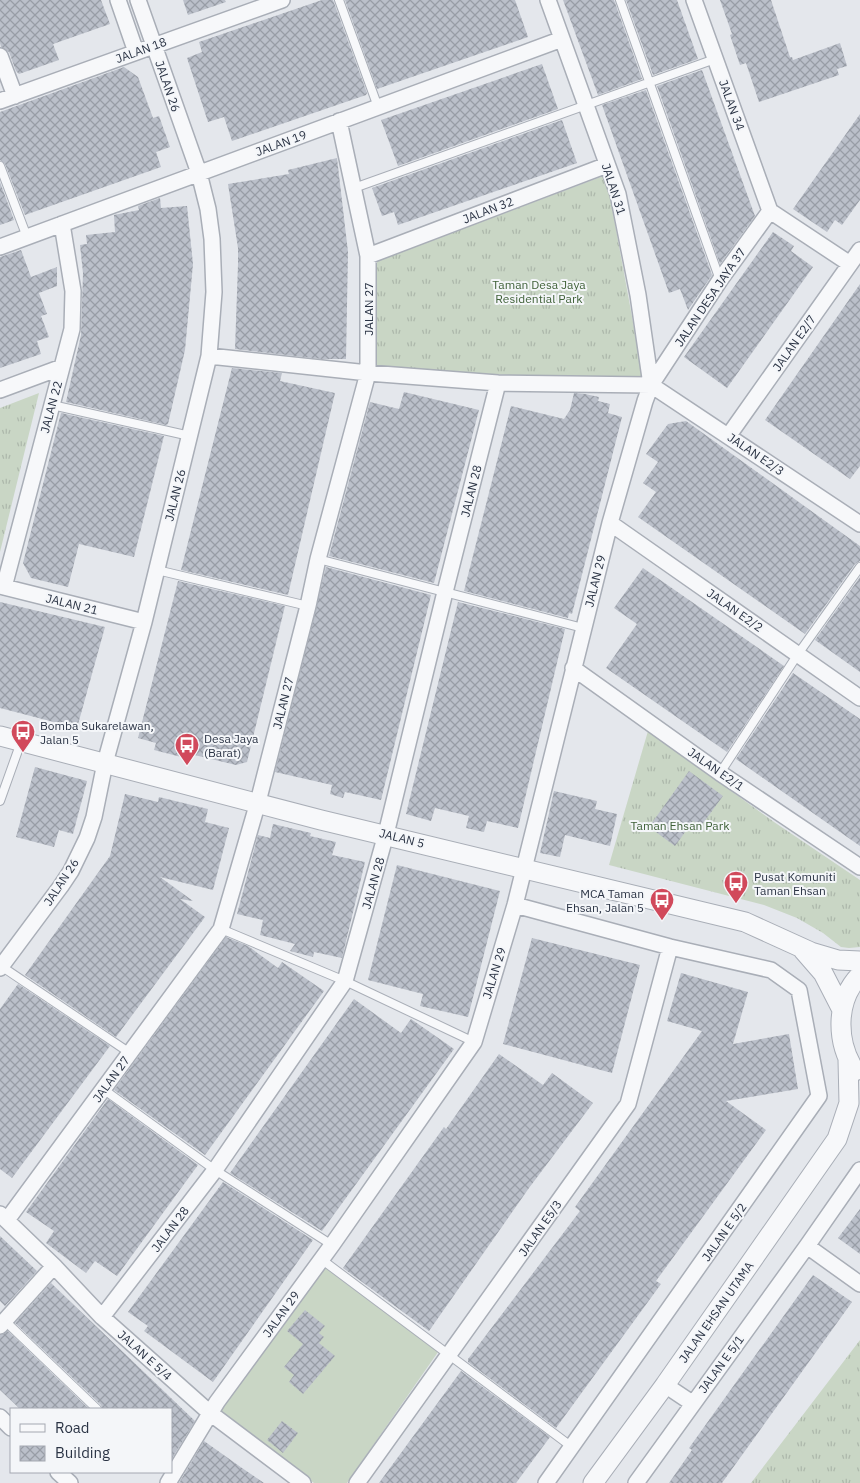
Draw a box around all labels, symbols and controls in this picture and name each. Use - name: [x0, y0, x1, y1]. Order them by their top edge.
- street label: JALAN 18: [113, 34, 169, 66]
- street label: JALAN 26: [152, 58, 184, 114]
- street label: JALAN 34: [716, 77, 748, 133]
- street label: JALAN 19: [253, 127, 309, 159]
- street label: JALAN 31: [599, 161, 629, 217]
- street label: JALAN 32: [460, 193, 516, 227]
- street label: JALAN DESA JAYA 37: [671, 245, 749, 349]
- park label: Taman Desa Jaya Residential Park: [492, 277, 586, 306]
- street label: JALAN 27: [361, 282, 376, 336]
- street label: JALAN E2/7: [769, 312, 819, 374]
- street label: JALAN 22: [37, 379, 65, 435]
- street label: JALAN E2/3: [725, 430, 787, 478]
- street label: JALAN 28: [457, 463, 485, 519]
- street label: JALAN 26: [161, 467, 189, 523]
- street label: JALAN 29: [581, 553, 609, 609]
- street label: JALAN E2/2: [704, 585, 766, 635]
- street label: JALAN 21: [44, 590, 100, 618]
- street label: JALAN 27: [269, 675, 297, 731]
- place label: Bomba Sukarelawan, Jalan 5: [40, 718, 154, 747]
- bus stop icon: Bomba Sukarelawan, Jalan 5: [10, 719, 36, 753]
- place label: Desa Jaya (Barat): [204, 731, 259, 760]
- bus stop icon: Desa Jaya (Barat): [174, 732, 200, 766]
- street label: JALAN E2/1: [685, 744, 747, 794]
- park label: Taman Ehsan Park: [631, 818, 730, 833]
- street label: JALAN 5: [378, 825, 426, 851]
- street label: JALAN 28: [358, 855, 388, 911]
- street label: JALAN 26: [40, 856, 82, 908]
- place label: Pusat Komuniti Taman Ehsan: [754, 869, 836, 898]
- bus stop icon: Pusat Komuniti Taman Ehsan: [723, 870, 749, 904]
- place label: MCA Taman Ehsan, Jalan 5: [566, 886, 644, 915]
- bus stop icon: MCA Taman Ehsan, Jalan 5: [649, 887, 675, 921]
- street label: JALAN 29: [479, 945, 509, 1001]
- street label: JALAN 27: [89, 1053, 133, 1105]
- street label: JALAN E5/3: [515, 1197, 565, 1259]
- street label: JALAN E 5/2: [698, 1200, 750, 1264]
- street label: JALAN 28: [148, 1203, 192, 1255]
- street label: JALAN EHSAN UTAMA: [676, 1258, 757, 1365]
- street label: JALAN 29: [259, 1288, 303, 1340]
- street label: JALAN E 5/4: [115, 1327, 175, 1383]
- street label: JALAN E 5/1: [695, 1332, 747, 1396]
- legend: [10, 1408, 172, 1473]
- text: Road: [55, 1418, 90, 1437]
- text: Building: [55, 1443, 110, 1462]

